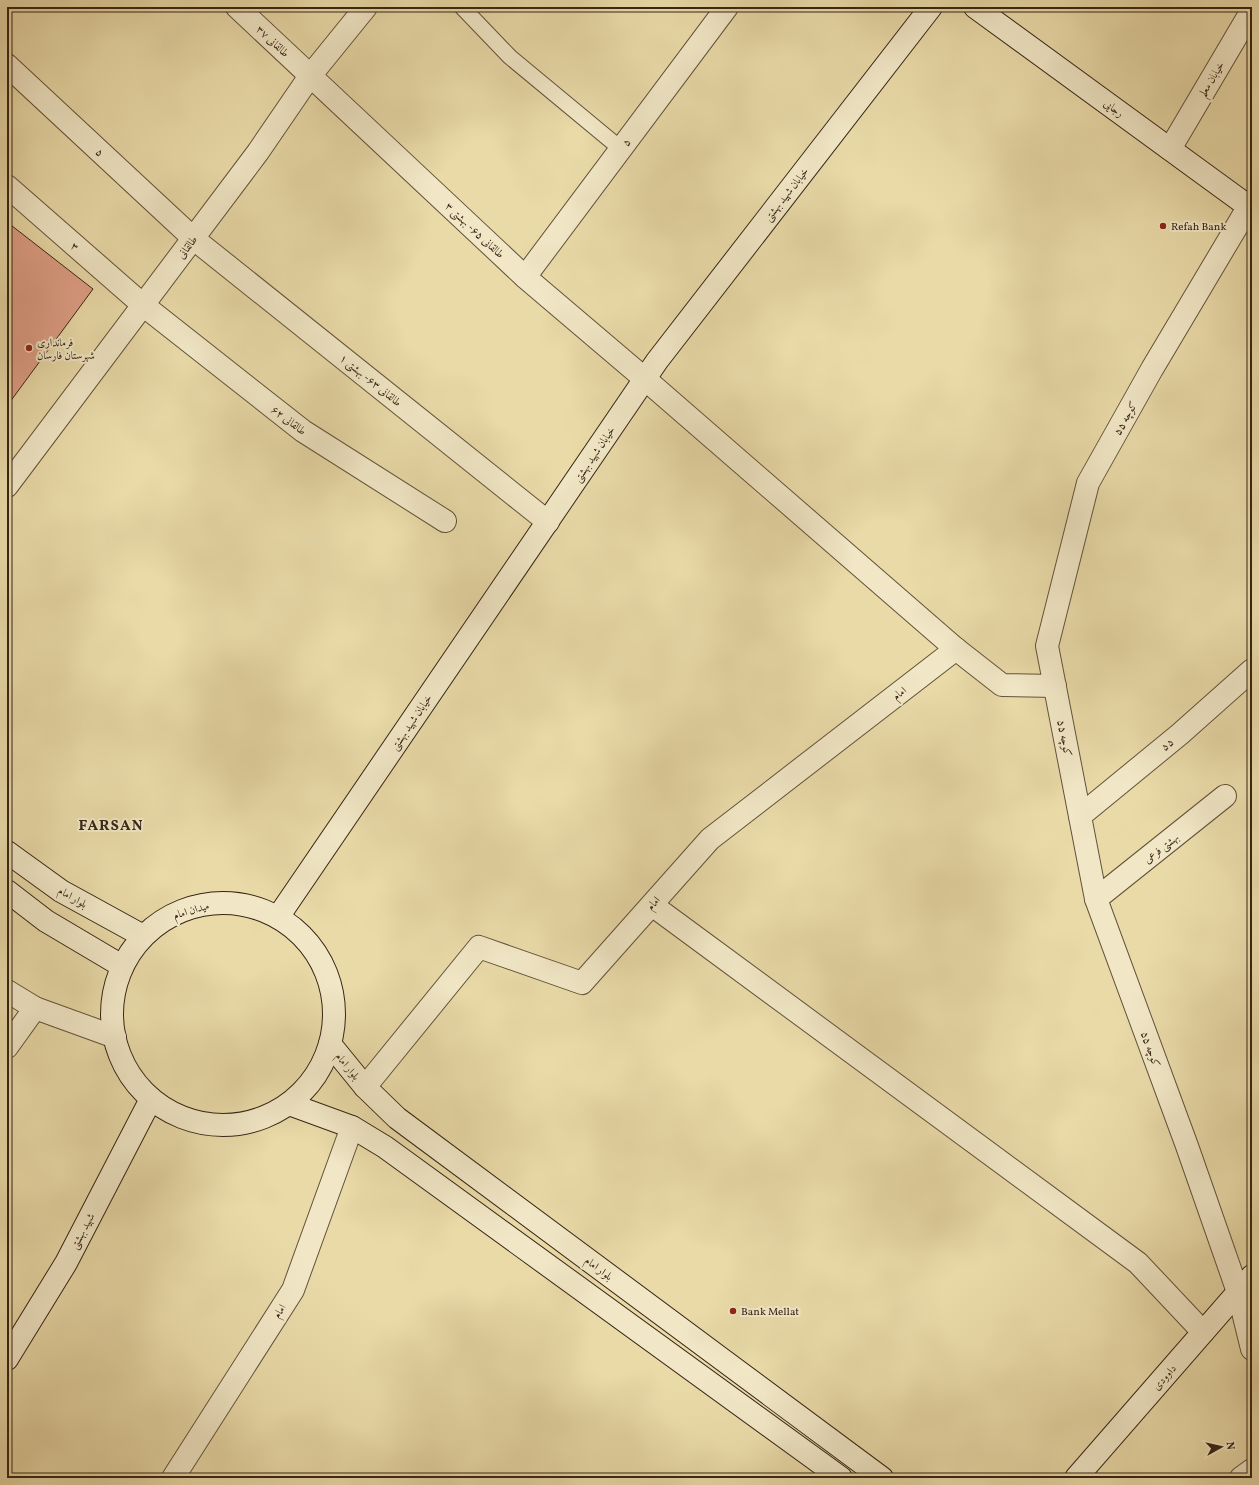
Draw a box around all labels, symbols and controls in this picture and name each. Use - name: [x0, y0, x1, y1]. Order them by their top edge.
- street label: طالقانی ۳۷: [252, 23, 292, 61]
- street label: خیابان معلم: [1196, 59, 1231, 102]
- street label: رجایی: [1100, 97, 1126, 122]
- street label: ۵: [619, 136, 635, 150]
- street label: ۵: [92, 145, 106, 161]
- street label: خیابان شهید بهشتی: [761, 165, 813, 225]
- street label: طالقانی ۶۵- بهشتی ۳: [441, 200, 507, 262]
- place label: Refah Bank: [1171, 220, 1226, 235]
- marker: Refah Bank: [1158, 221, 1168, 231]
- street label: طالقانی: [175, 233, 202, 263]
- street label: ۳: [67, 239, 81, 255]
- place label: فرمانداری شهرستان فارسان: [37, 336, 95, 364]
- marker: فرمانداری شهرستان فارسان: [24, 343, 34, 353]
- street label: طالقانی ۶۳- بهشتی ۱: [336, 351, 404, 411]
- street label: کوچه ۵۵: [1111, 399, 1142, 439]
- street label: طالقانی ۶۲: [267, 403, 309, 439]
- street label: خیابان شهید بهشتی: [571, 424, 619, 486]
- street label: امام: [890, 684, 911, 705]
- street label: خیابان شهید بهشتی: [388, 692, 436, 754]
- street label: کوچه ۵۵: [1053, 719, 1074, 758]
- street label: ۵۵: [1158, 735, 1178, 755]
- district label: FARSAN: [78, 816, 144, 837]
- street label: بهشتی فرعی: [1141, 831, 1183, 868]
- street label: بلوار امام: [54, 884, 90, 914]
- street label: امام: [644, 894, 665, 915]
- street label: میدان امام: [171, 899, 212, 925]
- street label: کوچه ۵۵: [1136, 1030, 1163, 1069]
- street label: بلوار امام: [330, 1050, 363, 1085]
- street label: شهید بهشتی: [68, 1211, 99, 1252]
- street label: بلوار امام: [580, 1254, 615, 1285]
- street label: امام: [270, 1302, 291, 1322]
- place label: Bank Mellat: [741, 1305, 799, 1320]
- marker: Bank Mellat: [728, 1306, 738, 1316]
- street label: داوودی: [1150, 1362, 1180, 1394]
- north arrow: [1201, 1427, 1241, 1467]
- text: N: [1221, 1441, 1237, 1451]

